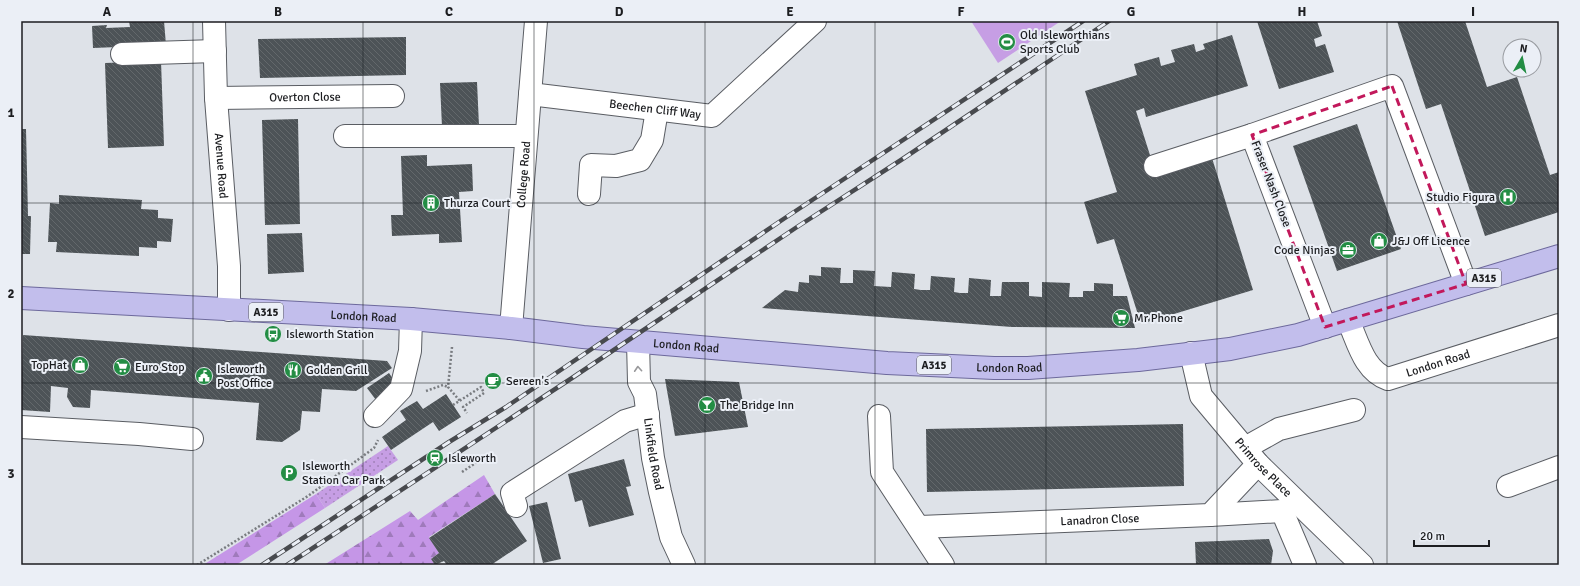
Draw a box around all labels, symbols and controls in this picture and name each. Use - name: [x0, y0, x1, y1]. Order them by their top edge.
- text: A: [103, 4, 112, 20]
- text: B: [274, 4, 282, 20]
- text: C: [445, 4, 453, 20]
- text: D: [615, 4, 624, 20]
- text: E: [786, 4, 794, 20]
- text: F: [958, 4, 965, 20]
- text: G: [1127, 4, 1135, 20]
- text: H: [1298, 4, 1306, 20]
- text: I: [1471, 4, 1475, 20]
- place label: Old Isleworthians Sports Club: [1020, 28, 1110, 57]
- sports icon: Old Isleworthians Sports Club: [997, 32, 1017, 52]
- north arrow: [1502, 38, 1542, 78]
- text: N: [1519, 42, 1528, 56]
- street label: Overton Close: [269, 89, 341, 105]
- street label: Beechen Cliff Way: [608, 96, 702, 122]
- text: 1: [7, 105, 15, 121]
- street label: Avenue Road: [211, 132, 231, 199]
- street label: Fraser Nash Close: [1248, 139, 1294, 229]
- street label: College Road: [513, 141, 534, 208]
- hospital icon: Studio Figura: [1498, 187, 1518, 207]
- place label: Studio Figura: [1426, 190, 1495, 205]
- building icon: Thurza Court: [421, 193, 441, 213]
- place label: Thurza Court: [444, 196, 510, 211]
- shop icon: J&J Off Licence: [1369, 231, 1389, 251]
- place label: J&J Off Licence: [1392, 234, 1470, 249]
- office icon: Code Ninjas: [1338, 240, 1358, 260]
- place label: Code Ninjas: [1274, 243, 1335, 258]
- road number: A315: [1467, 269, 1501, 287]
- text: 2: [7, 286, 15, 302]
- road number: A315: [249, 303, 283, 321]
- street label: London Road: [330, 307, 397, 326]
- supermarket icon: Mr Phone: [1111, 308, 1131, 328]
- place label: Mr Phone: [1134, 311, 1183, 326]
- bus stop icon: Isleworth Station: [263, 324, 283, 344]
- place label: Isleworth Station: [286, 327, 374, 342]
- street label: London Road: [652, 336, 720, 356]
- street label: London Road: [1404, 346, 1472, 380]
- shop icon: TopHat: [70, 355, 90, 375]
- road number: A315: [917, 356, 951, 374]
- supermarket icon: Euro Stop: [112, 357, 132, 377]
- place label: TopHat: [31, 358, 67, 373]
- street label: London Road: [976, 359, 1043, 376]
- place label: Euro Stop: [135, 360, 185, 375]
- restaurant icon: Golden Grill: [283, 360, 303, 380]
- place label: Isleworth Post Office: [217, 362, 272, 391]
- place label: Golden Grill: [306, 363, 368, 378]
- public building icon: Isleworth Post Office: [194, 366, 214, 386]
- one-way arrow: [633, 366, 642, 372]
- cafe icon: Sereen's: [483, 371, 503, 391]
- place label: Sereen's: [506, 374, 549, 389]
- bar icon: The Bridge Inn: [697, 395, 717, 415]
- place label: The Bridge Inn: [720, 398, 794, 413]
- street label: Linkfield Road: [641, 417, 667, 491]
- street label: Primrose Place: [1232, 435, 1295, 500]
- station icon: Isleworth: [425, 448, 445, 468]
- place label: Isleworth: [448, 451, 496, 466]
- place label: Isleworth Station Car Park: [302, 459, 385, 488]
- parking icon: Isleworth Station Car Park: [279, 463, 299, 483]
- text: 3: [7, 466, 15, 482]
- street label: Lanadron Close: [1060, 510, 1140, 529]
- scale bar: [1414, 522, 1489, 548]
- text: 20 m: [1420, 529, 1445, 544]

